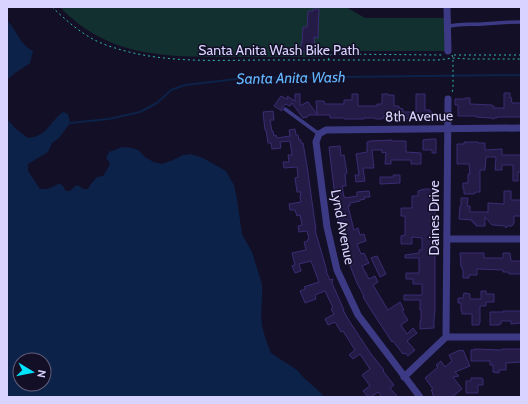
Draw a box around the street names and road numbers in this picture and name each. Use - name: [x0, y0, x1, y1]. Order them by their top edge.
- street label: Santa Anita Wash Bike Path: [198, 41, 360, 59]
- street label: 8th Avenue: [385, 106, 453, 126]
- street label: Daines Drive: [425, 180, 443, 256]
- street label: Lynd Avenue: [327, 188, 359, 266]

